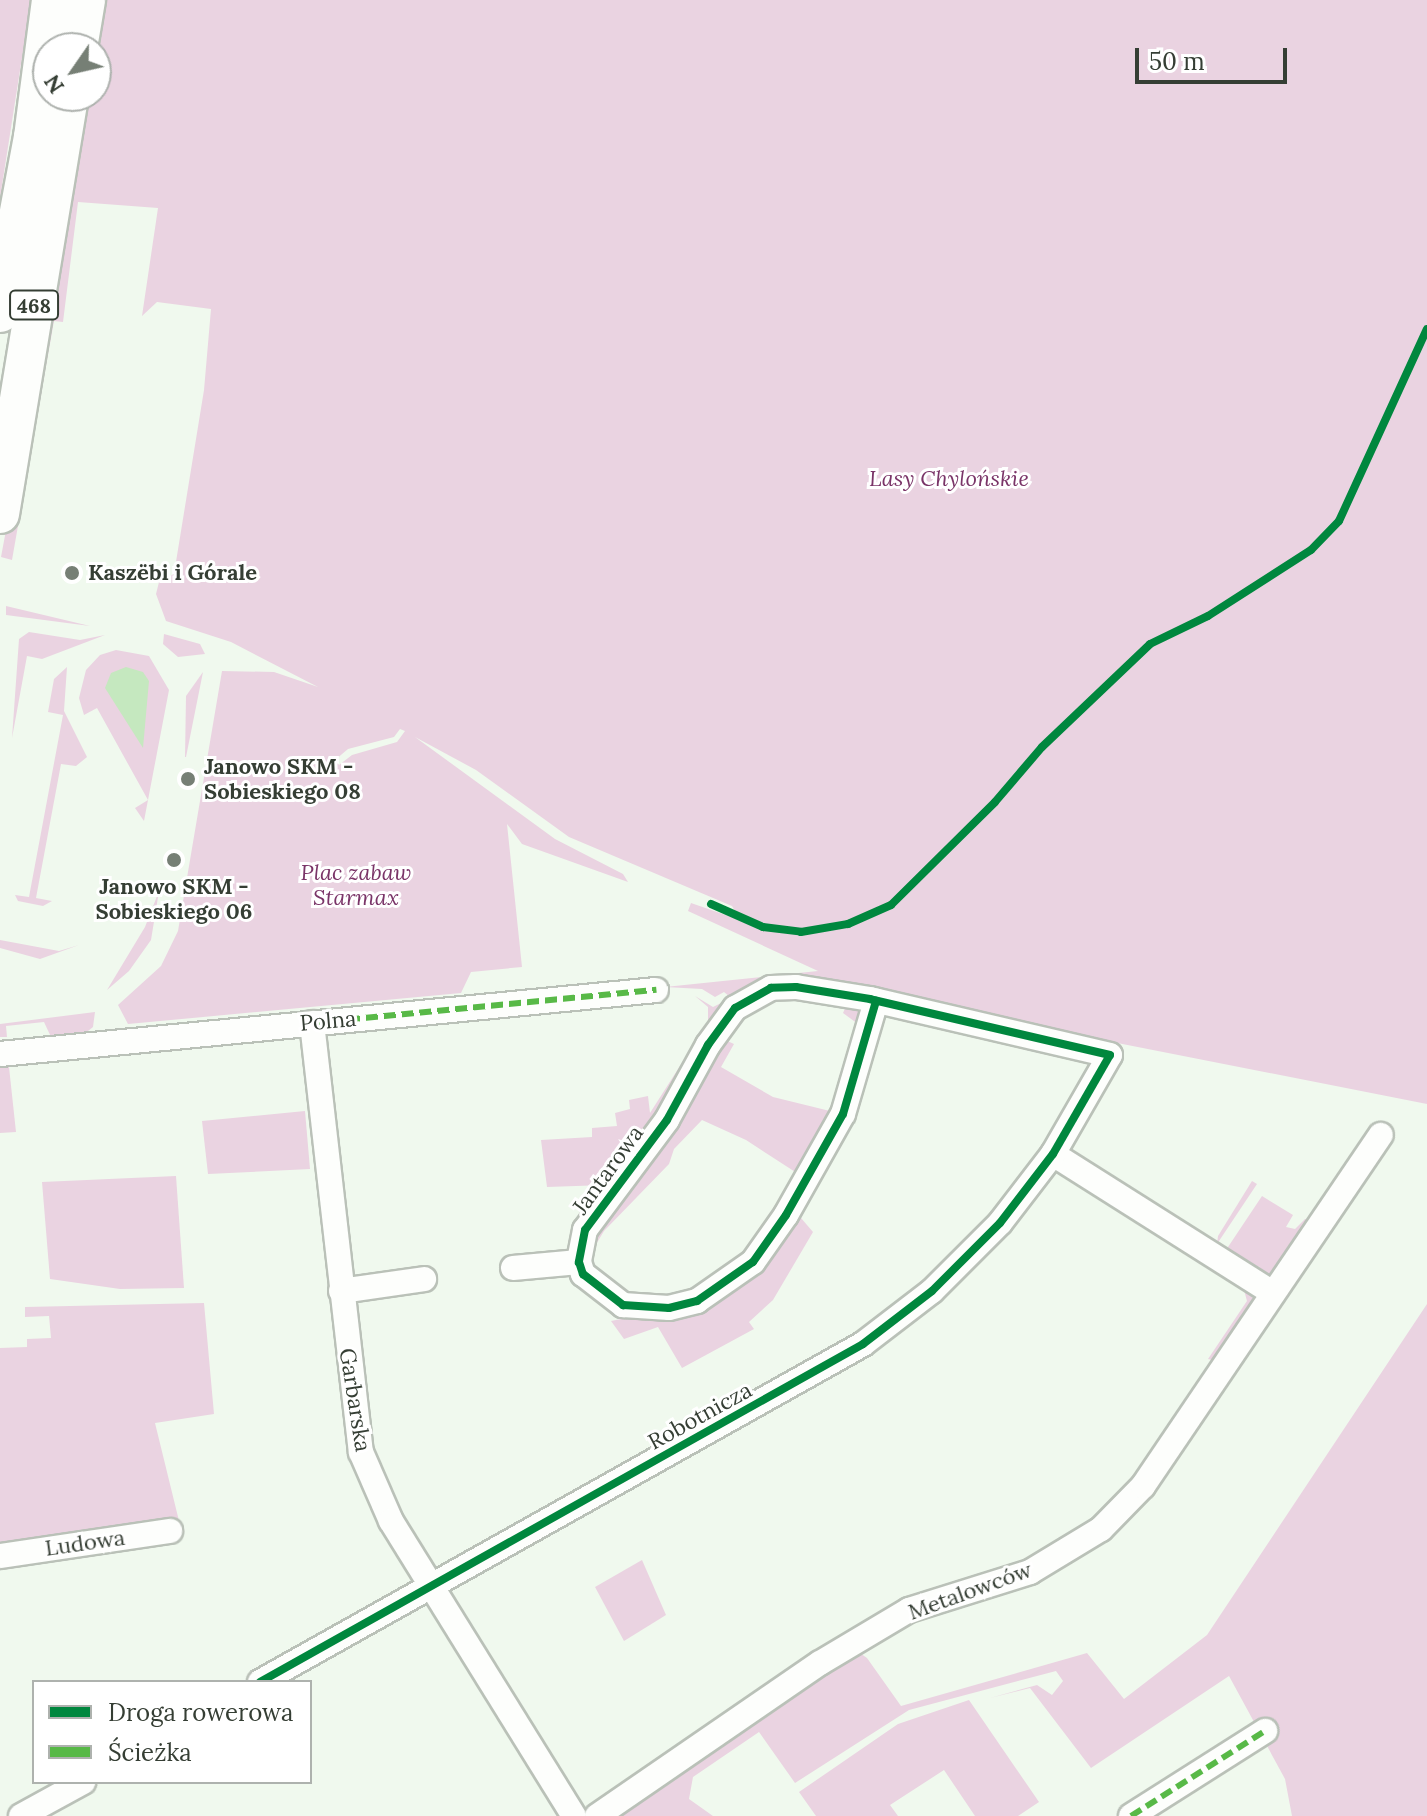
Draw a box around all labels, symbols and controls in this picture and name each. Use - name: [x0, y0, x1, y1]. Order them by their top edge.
- north arrow: [32, 32, 112, 112]
- scale bar: [1139, 32, 1291, 82]
- text: 50 m: [1149, 46, 1205, 77]
- text: N: [37, 69, 70, 99]
- road number: 468: [8, 289, 60, 321]
- park label: Lasy Chylońskie: [869, 466, 1029, 492]
- place label: Kaszëbi i Górale: [88, 560, 257, 586]
- marker: Kaszëbi i Górale: [63, 564, 81, 582]
- place label: Janowo SKM - Sobieskiego 08: [204, 753, 361, 804]
- marker: Janowo SKM - Sobieskiego 08: [179, 770, 197, 788]
- marker: Janowo SKM - Sobieskiego 06: [165, 851, 183, 869]
- park label: Plac zabaw Starmax: [301, 859, 411, 910]
- place label: Janowo SKM - Sobieskiego 06: [96, 873, 252, 924]
- street label: Polna: [299, 1005, 357, 1037]
- street label: Jantarowa: [567, 1121, 649, 1219]
- street label: Garbarska: [334, 1346, 376, 1454]
- street label: Robotnicza: [644, 1377, 756, 1455]
- street label: Ludowa: [43, 1524, 127, 1562]
- street label: Metalowców: [905, 1556, 1035, 1626]
- legend: [32, 1680, 312, 1784]
- text: Droga rowerowa: [108, 1697, 293, 1728]
- text: Ścieżka: [108, 1737, 192, 1768]

